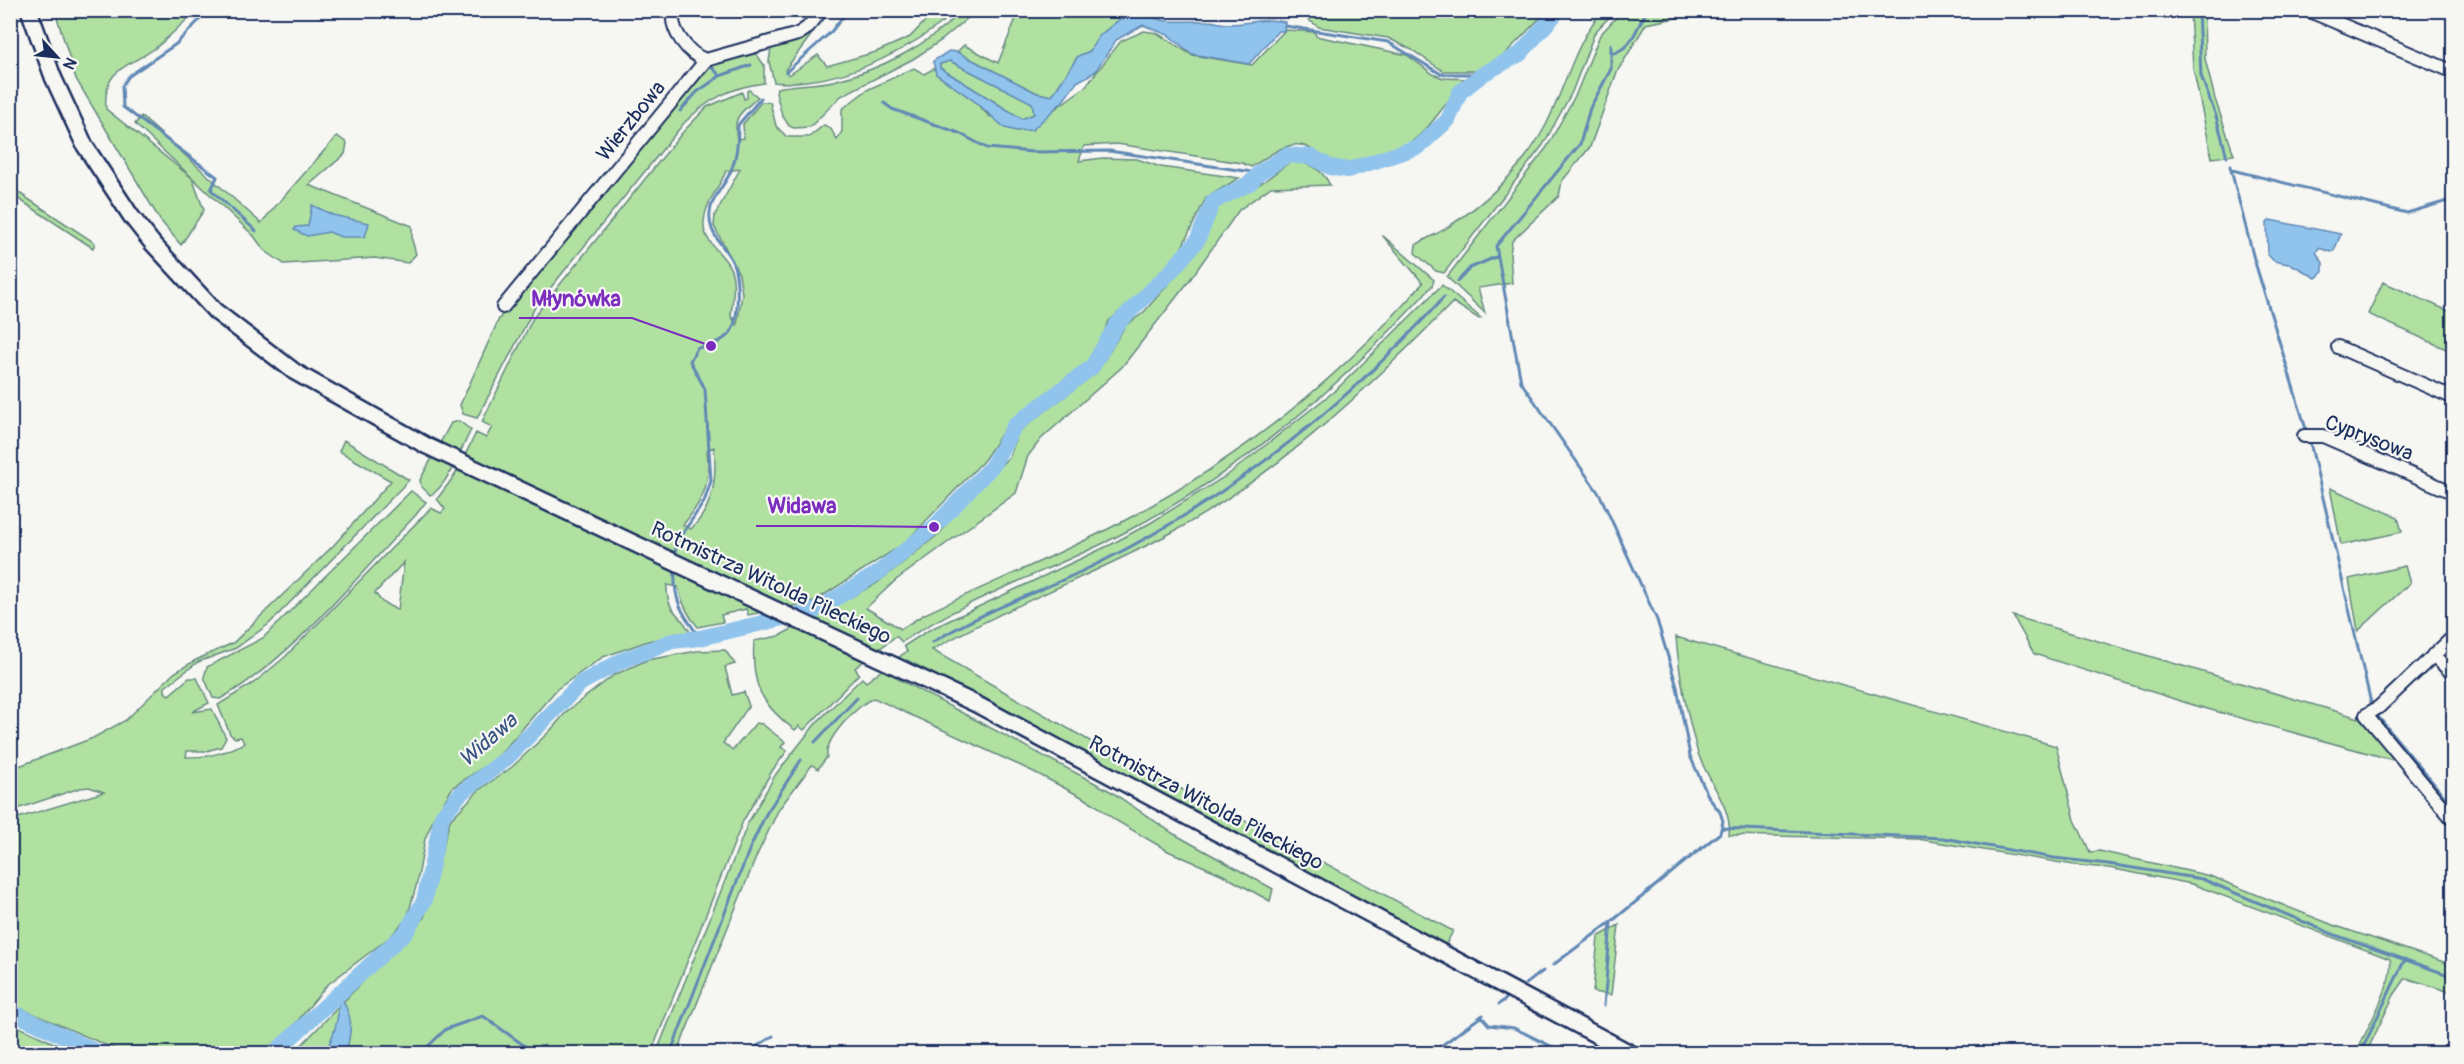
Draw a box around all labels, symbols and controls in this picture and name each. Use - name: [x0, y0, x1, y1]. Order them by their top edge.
- north arrow: [27, 27, 87, 87]
- text: N: [58, 54, 81, 73]
- street label: Wierzbowa: [590, 75, 672, 167]
- callout: Młynówka: [519, 278, 632, 318]
- text: Młynówka: [531, 285, 621, 313]
- street label: Cyprysowa: [2321, 409, 2417, 467]
- callout: Widawa: [756, 486, 849, 526]
- text: Widawa: [768, 492, 836, 520]
- street label: Rotmistrza Witolda Pileckiego: [647, 515, 895, 651]
- water label: Widawa: [453, 706, 524, 773]
- street label: Rotmistrza Witolda Pileckiego: [1084, 730, 1328, 876]

